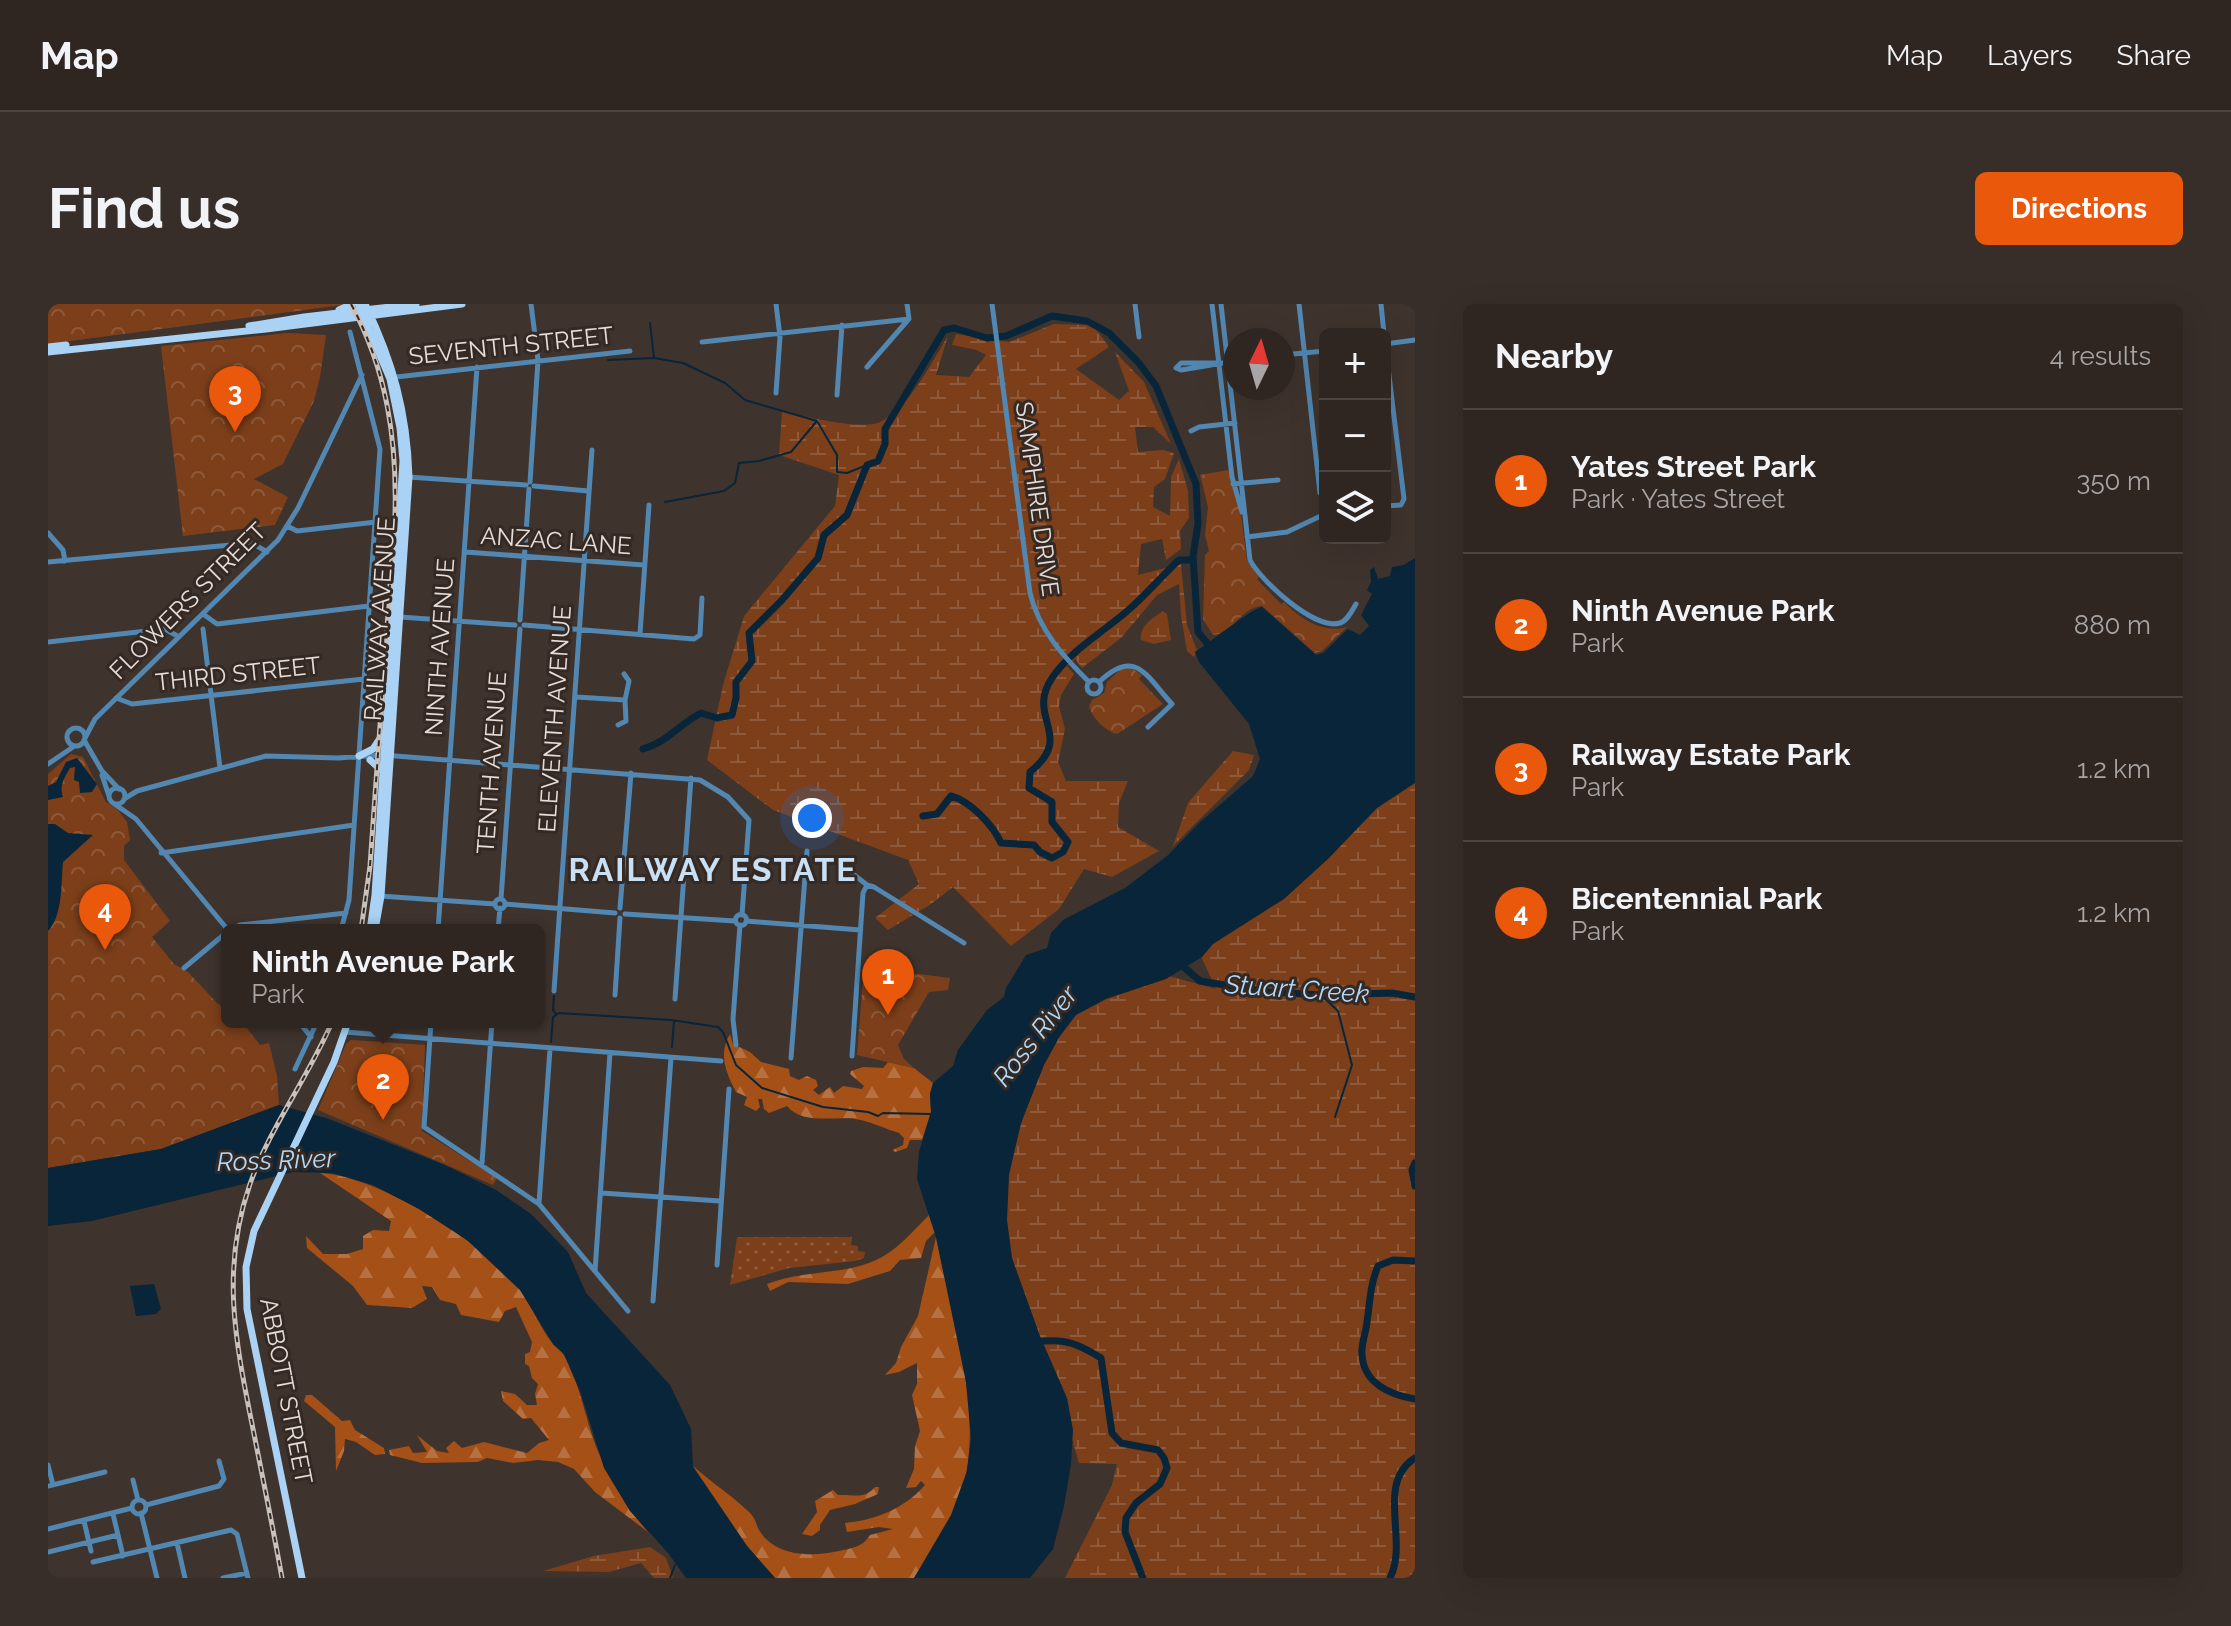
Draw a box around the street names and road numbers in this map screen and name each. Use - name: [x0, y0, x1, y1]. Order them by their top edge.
- street label: SEVENTH STREET: [407, 320, 615, 371]
- street label: SAMPHIRE DRIVE: [1009, 400, 1066, 598]
- street label: FLOWERS STREET: [103, 516, 272, 685]
- street label: RAILWAY AVENUE: [358, 516, 401, 722]
- street label: ANZAC LANE: [480, 521, 633, 560]
- street label: NINTH AVENUE: [419, 557, 460, 737]
- street label: ELEVENTH AVENUE: [532, 605, 577, 833]
- street label: THIRD STREET: [154, 650, 322, 697]
- street label: TENTH AVENUE: [471, 671, 512, 855]
- street label: ABBOTT STREET: [254, 1295, 319, 1487]

